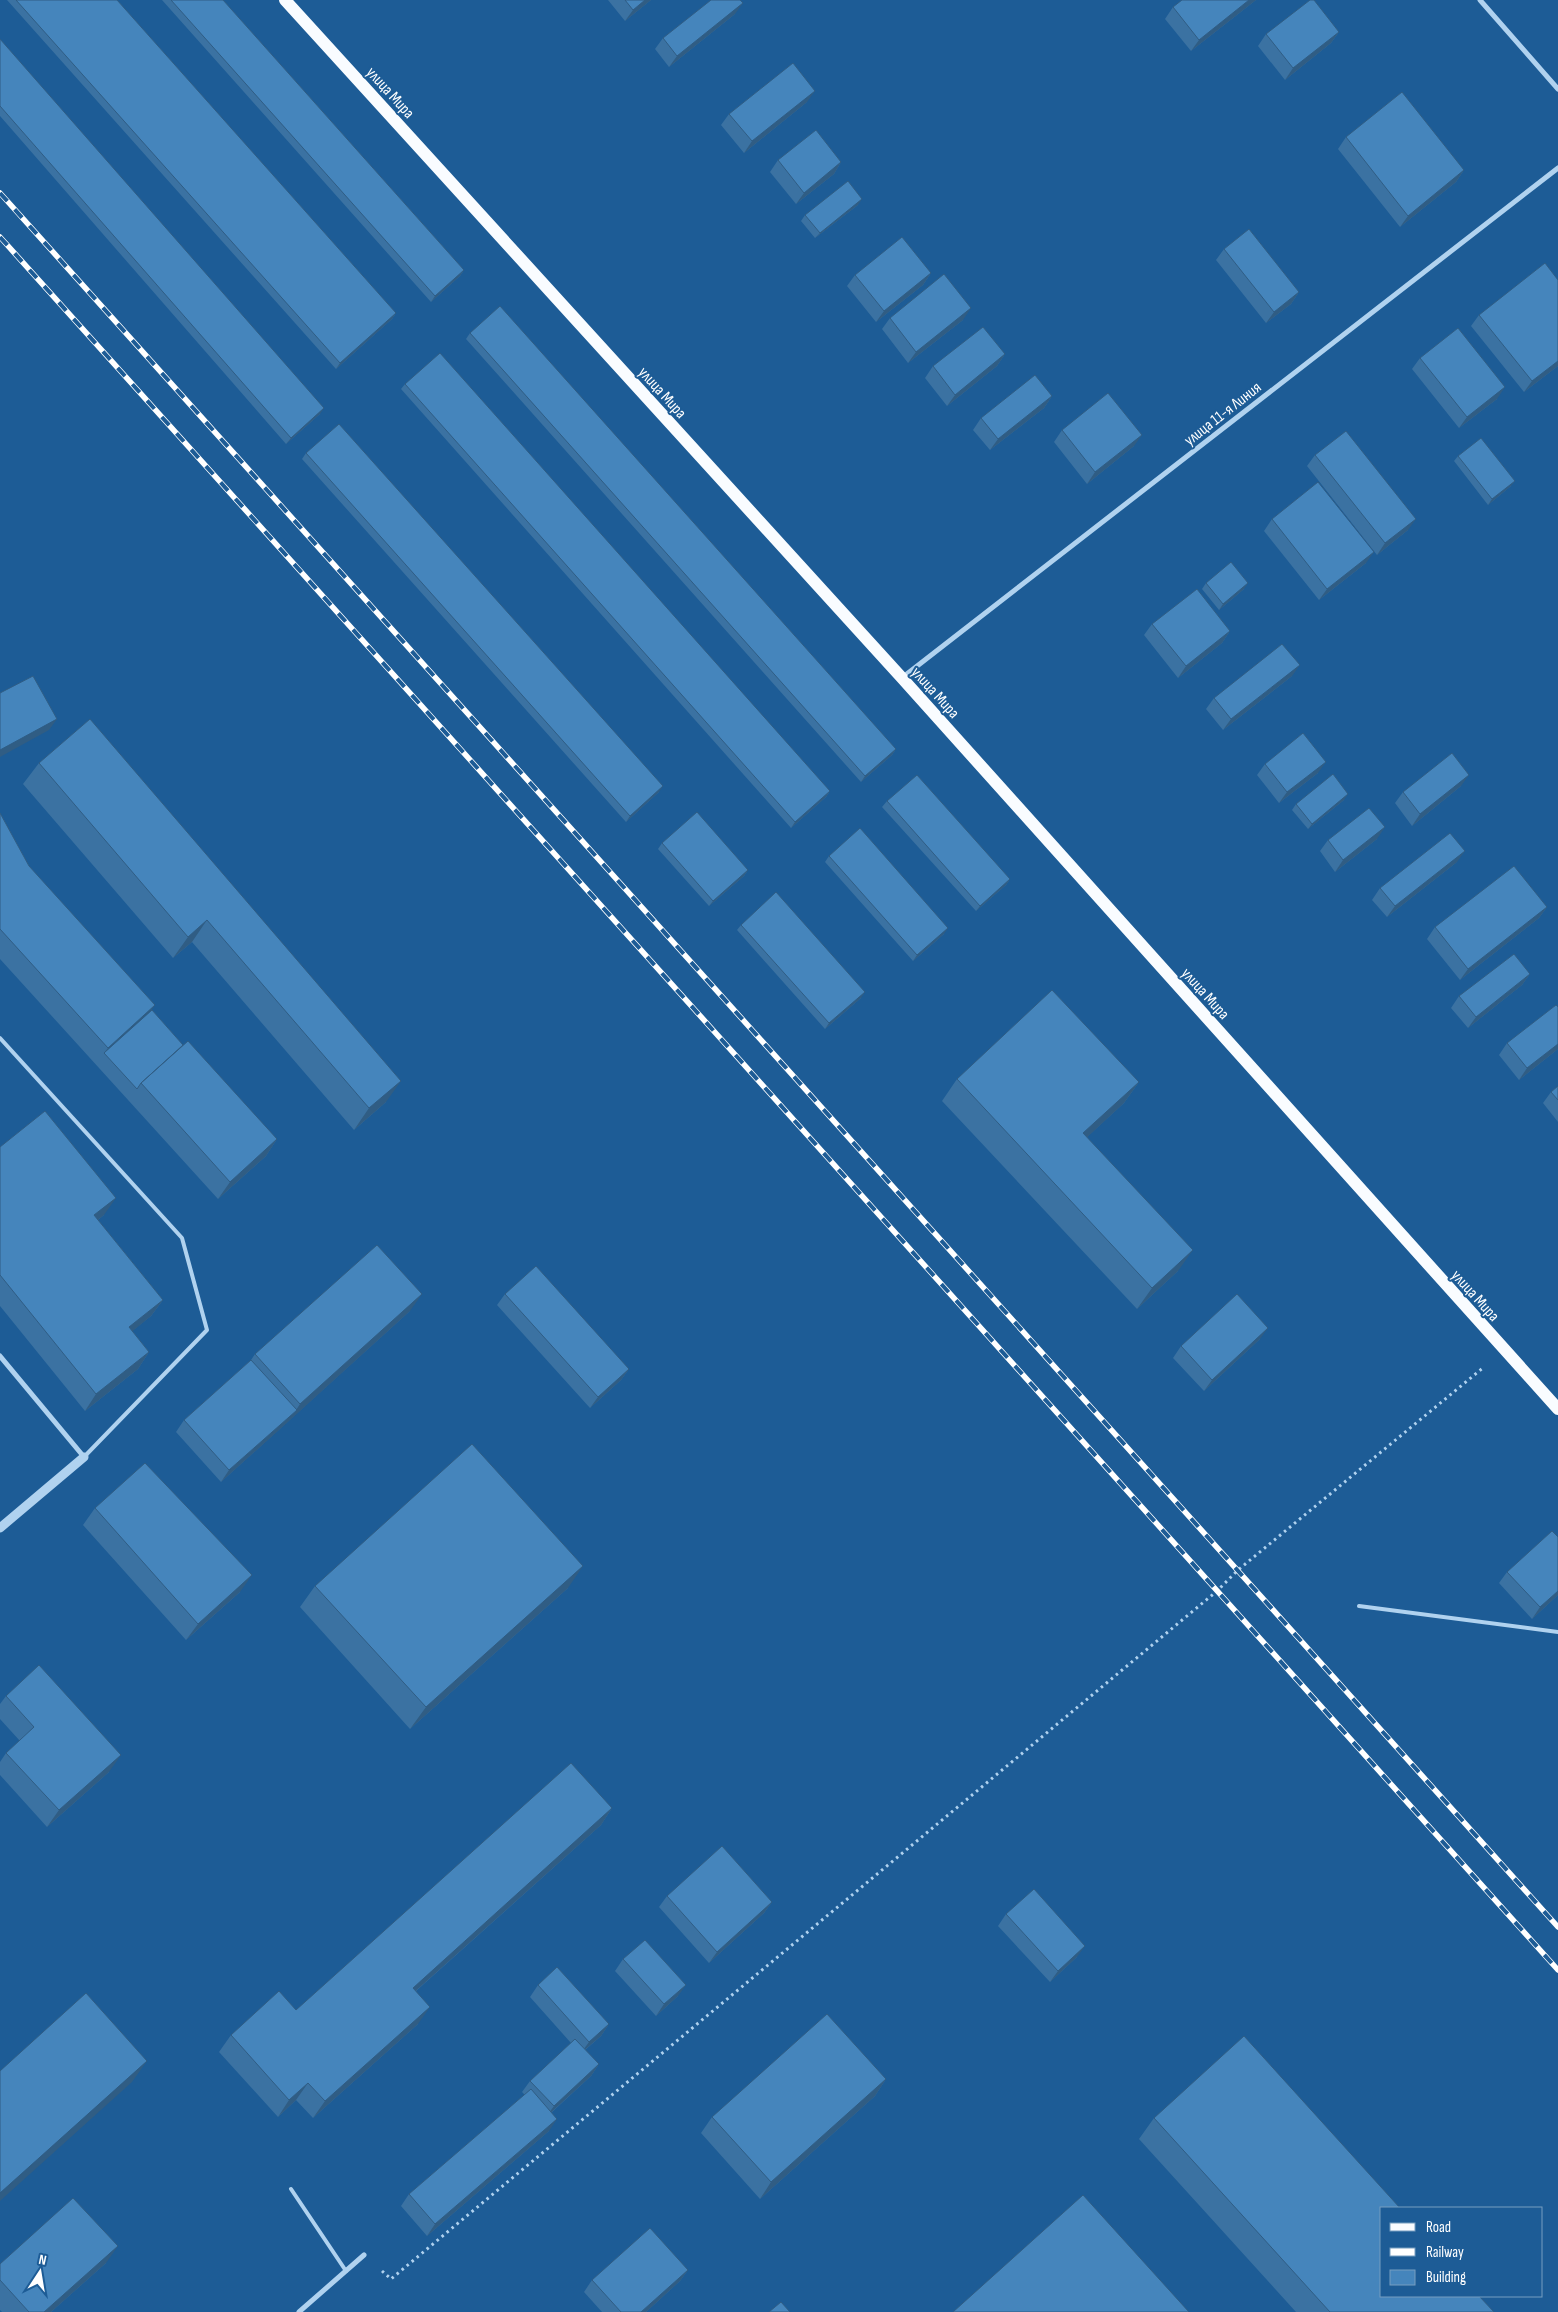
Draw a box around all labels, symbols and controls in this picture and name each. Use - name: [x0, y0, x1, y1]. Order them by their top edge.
- street label: улица Мира: [362, 63, 418, 123]
- street label: улица Мира: [634, 363, 690, 423]
- street label: улица 11-я Линия: [1181, 378, 1265, 450]
- street label: улица Мира: [907, 663, 963, 723]
- street label: улица Мира: [1177, 964, 1233, 1024]
- street label: улица Мира: [1447, 1266, 1503, 1326]
- legend: [1380, 2207, 1543, 2297]
- text: Road: [1426, 2218, 1451, 2237]
- text: Railway: [1426, 2243, 1464, 2262]
- north arrow: [15, 2247, 65, 2297]
- text: N: [37, 2251, 48, 2269]
- text: Building: [1426, 2268, 1466, 2287]

